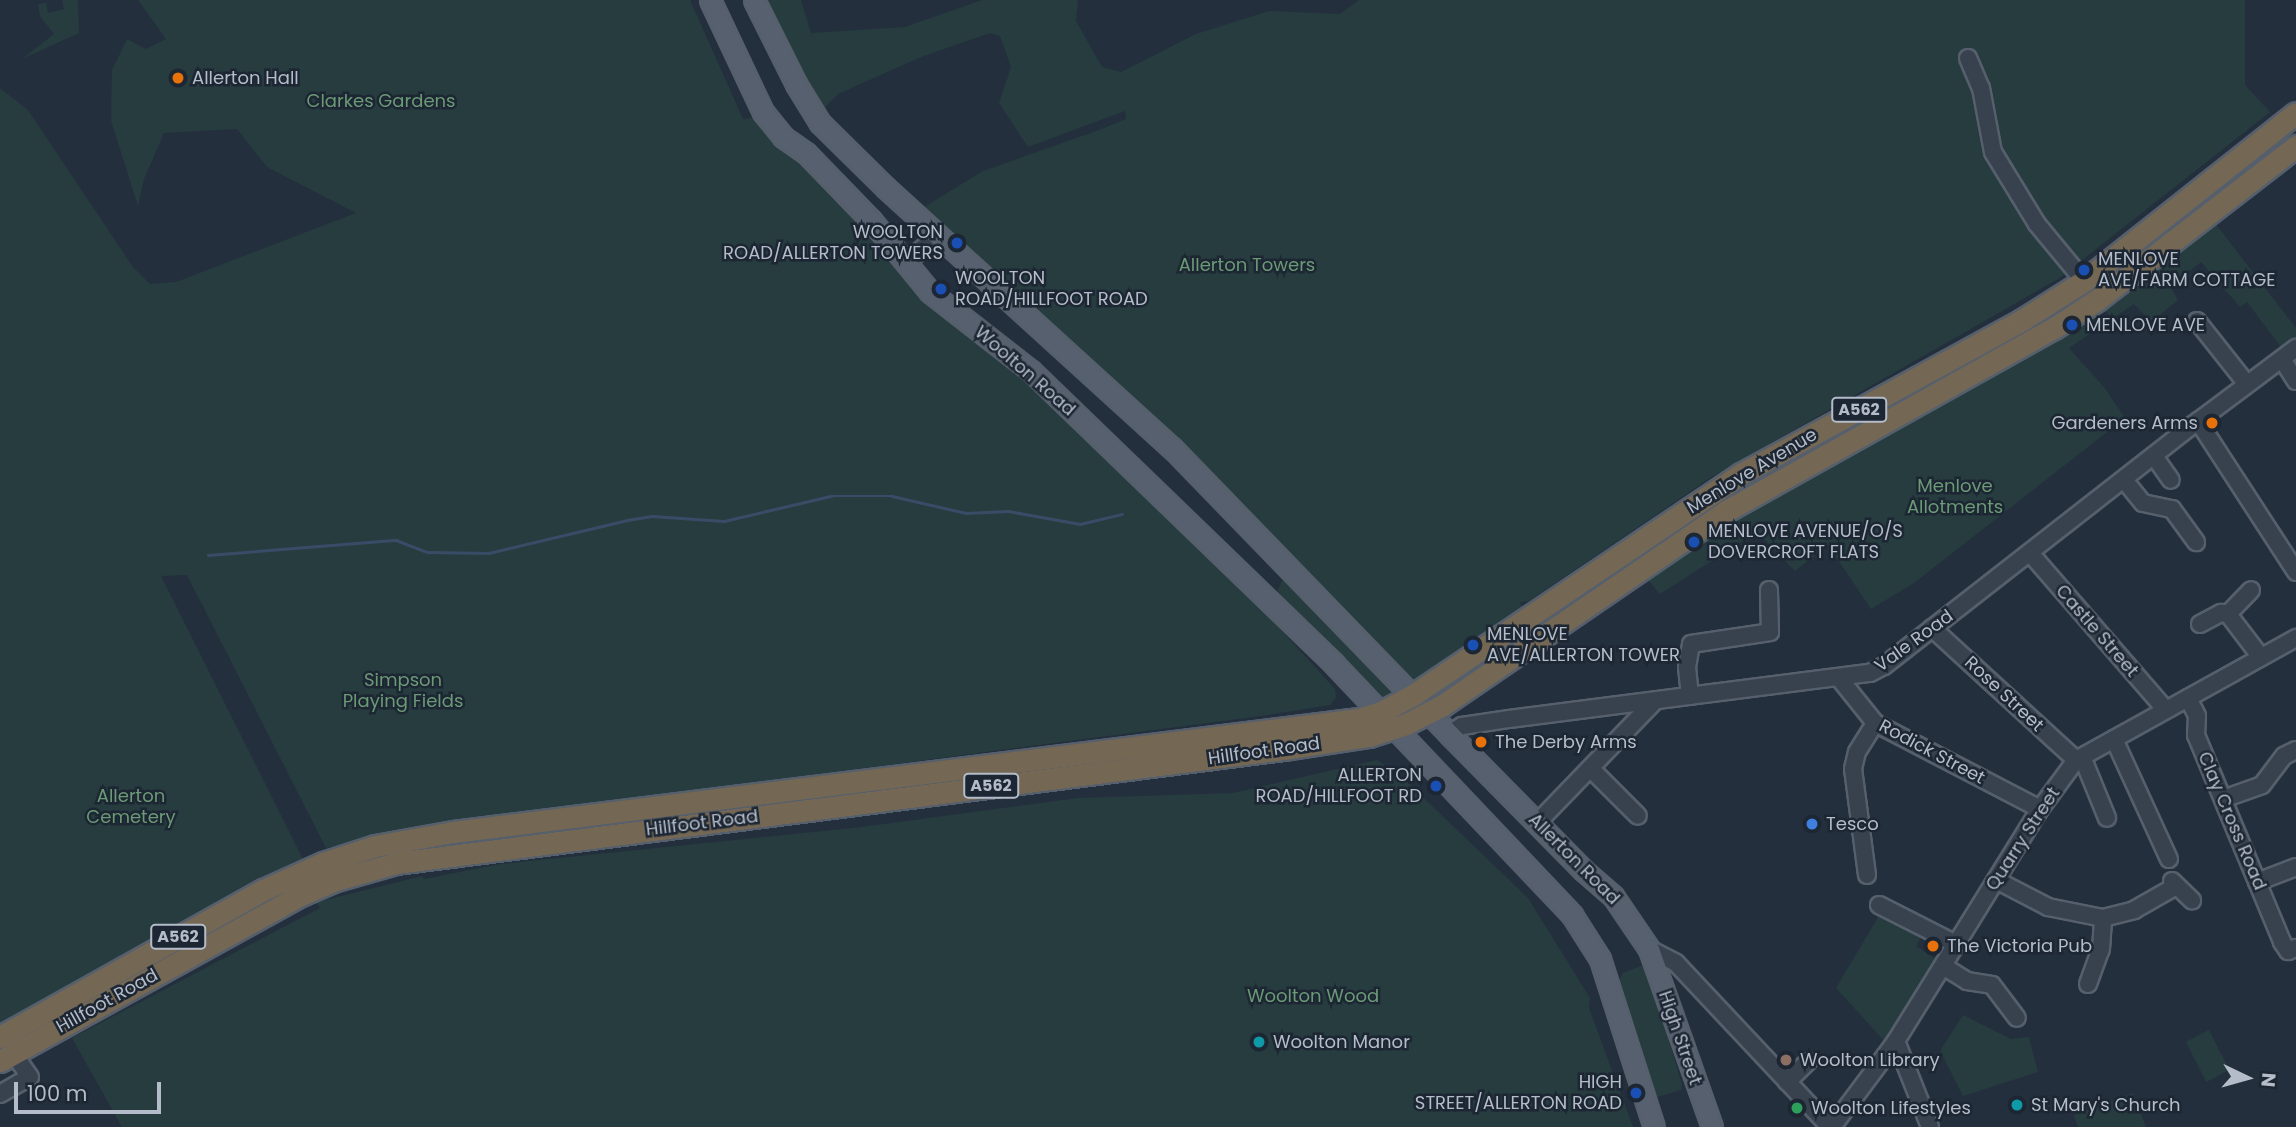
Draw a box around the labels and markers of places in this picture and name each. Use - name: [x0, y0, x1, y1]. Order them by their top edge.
- place label: Allerton Hall: [192, 67, 299, 89]
- marker: Allerton Hall: [170, 70, 186, 86]
- place label: WOOLTON ROAD/ALLERTON TOWERS: [723, 222, 943, 264]
- marker: WOOLTON ROAD/ALLERTON TOWERS: [949, 235, 965, 251]
- place label: MENLOVE AVE/FARM COTTAGE: [2098, 249, 2275, 292]
- marker: MENLOVE AVE/FARM COTTAGE: [2076, 262, 2092, 278]
- place label: WOOLTON ROAD/HILLFOOT ROAD: [955, 268, 1148, 310]
- marker: WOOLTON ROAD/HILLFOOT ROAD: [933, 281, 949, 297]
- place label: MENLOVE AVE: [2086, 314, 2205, 336]
- marker: MENLOVE AVE: [2064, 317, 2080, 333]
- place label: Gardeners Arms: [2051, 412, 2198, 434]
- marker: Gardeners Arms: [2204, 415, 2220, 431]
- place label: MENLOVE AVENUE/O/S DOVERCROFT FLATS: [1708, 521, 1903, 564]
- marker: MENLOVE AVENUE/O/S DOVERCROFT FLATS: [1686, 534, 1702, 550]
- place label: MENLOVE AVE/ALLERTON TOWER: [1487, 624, 1680, 666]
- marker: MENLOVE AVE/ALLERTON TOWER: [1465, 637, 1481, 653]
- place label: The Derby Arms: [1495, 731, 1637, 753]
- marker: The Derby Arms: [1473, 734, 1489, 750]
- place label: ALLERTON ROAD/HILLFOOT RD: [1255, 765, 1422, 808]
- marker: ALLERTON ROAD/HILLFOOT RD: [1428, 778, 1444, 794]
- place label: Tesco: [1826, 813, 1879, 835]
- marker: Tesco: [1804, 816, 1820, 832]
- place label: The Victoria Pub: [1947, 935, 2092, 957]
- marker: The Victoria Pub: [1925, 938, 1941, 954]
- place label: Woolton Manor: [1273, 1031, 1410, 1053]
- marker: Woolton Manor: [1251, 1034, 1267, 1050]
- place label: Woolton Library: [1800, 1049, 1940, 1071]
- marker: Woolton Library: [1778, 1052, 1794, 1068]
- place label: HIGH STREET/ALLERTON ROAD: [1415, 1072, 1622, 1114]
- marker: HIGH STREET/ALLERTON ROAD: [1628, 1085, 1644, 1101]
- place label: St Mary's Church: [2031, 1094, 2181, 1116]
- place label: Woolton Lifestyles: [1811, 1097, 1971, 1119]
- marker: St Mary's Church: [2009, 1097, 2025, 1113]
- marker: Woolton Lifestyles: [1789, 1100, 1805, 1116]

